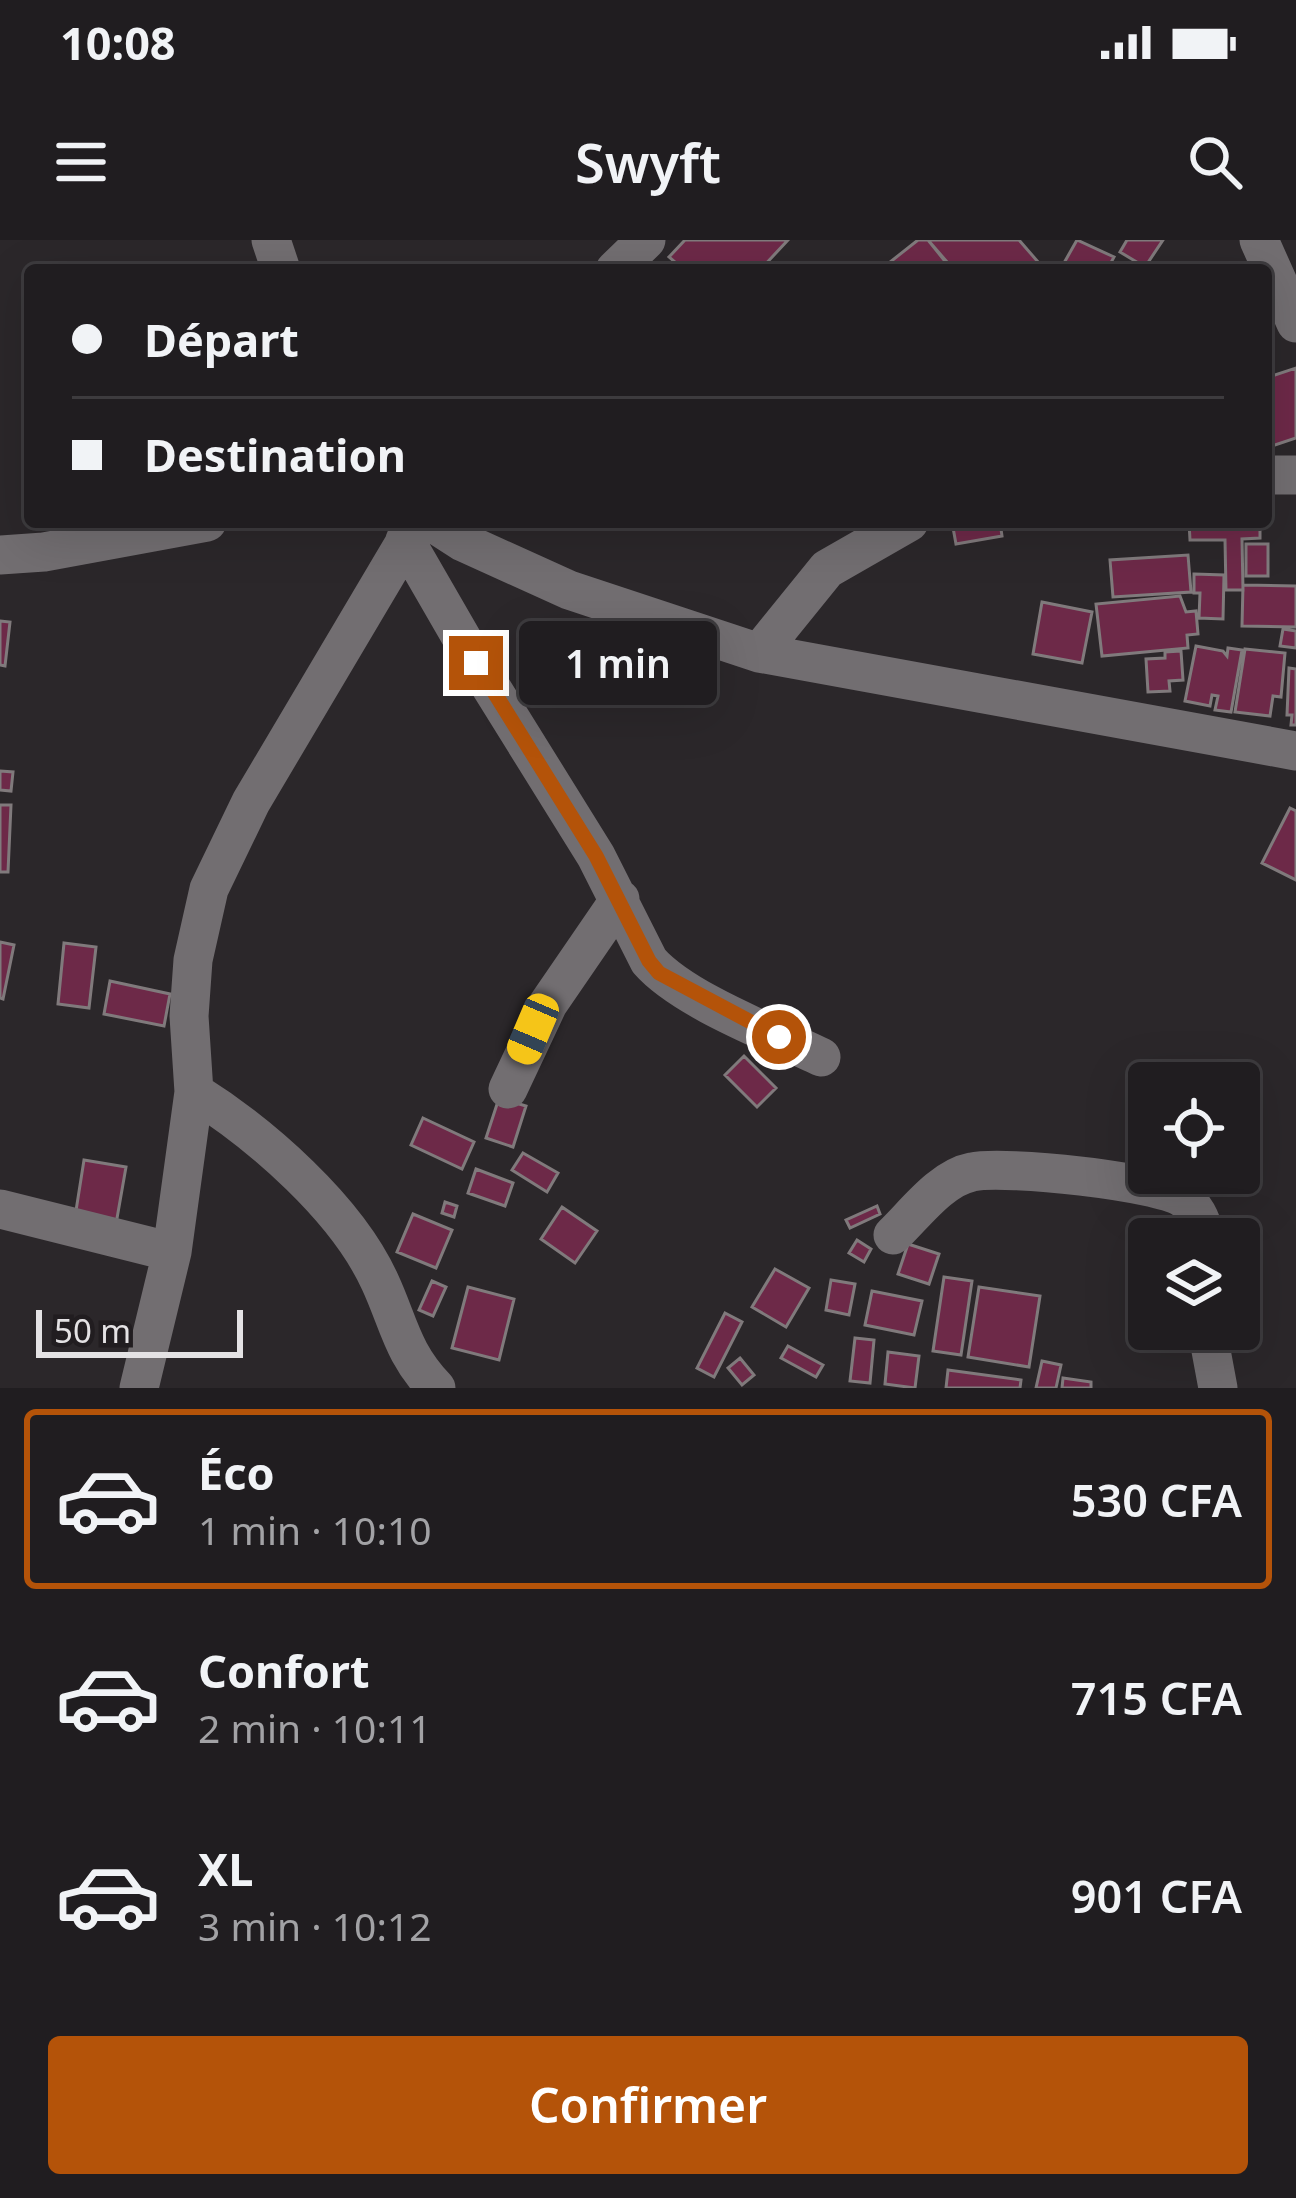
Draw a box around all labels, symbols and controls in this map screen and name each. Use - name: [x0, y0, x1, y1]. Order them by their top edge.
- text: 10:08: [60, 12, 176, 73]
- text: Swyft: [575, 125, 721, 199]
- icon: menu: [48, 129, 114, 195]
- icon: search: [1182, 129, 1248, 195]
- text: Départ: [144, 309, 299, 370]
- text: Destination: [144, 424, 406, 485]
- callout: 1 min: [518, 621, 716, 705]
- route end: [449, 636, 503, 690]
- text: 1 min: [565, 636, 671, 689]
- car: [502, 989, 564, 1069]
- route start: [752, 1010, 806, 1064]
- map controls: [1128, 1062, 1260, 1350]
- button: locate: [1128, 1062, 1260, 1194]
- button: layers: [1128, 1218, 1260, 1350]
- scale bar: [36, 1304, 243, 1357]
- text: 50 m: [54, 1308, 131, 1353]
- text: Éco: [198, 1442, 275, 1503]
- icon: car: [54, 1445, 162, 1553]
- text: 530 CFA: [1071, 1469, 1242, 1530]
- text: 1 min · 10:10: [198, 1503, 432, 1556]
- text: Confort: [198, 1640, 369, 1701]
- icon: car: [54, 1643, 162, 1751]
- text: 715 CFA: [1071, 1667, 1242, 1728]
- text: 2 min · 10:11: [198, 1701, 432, 1754]
- text: XL: [198, 1838, 253, 1899]
- icon: car: [54, 1841, 162, 1949]
- text: 901 CFA: [1071, 1865, 1242, 1926]
- text: 3 min · 10:12: [198, 1899, 432, 1952]
- button: Confirmer: [48, 2036, 1248, 2174]

